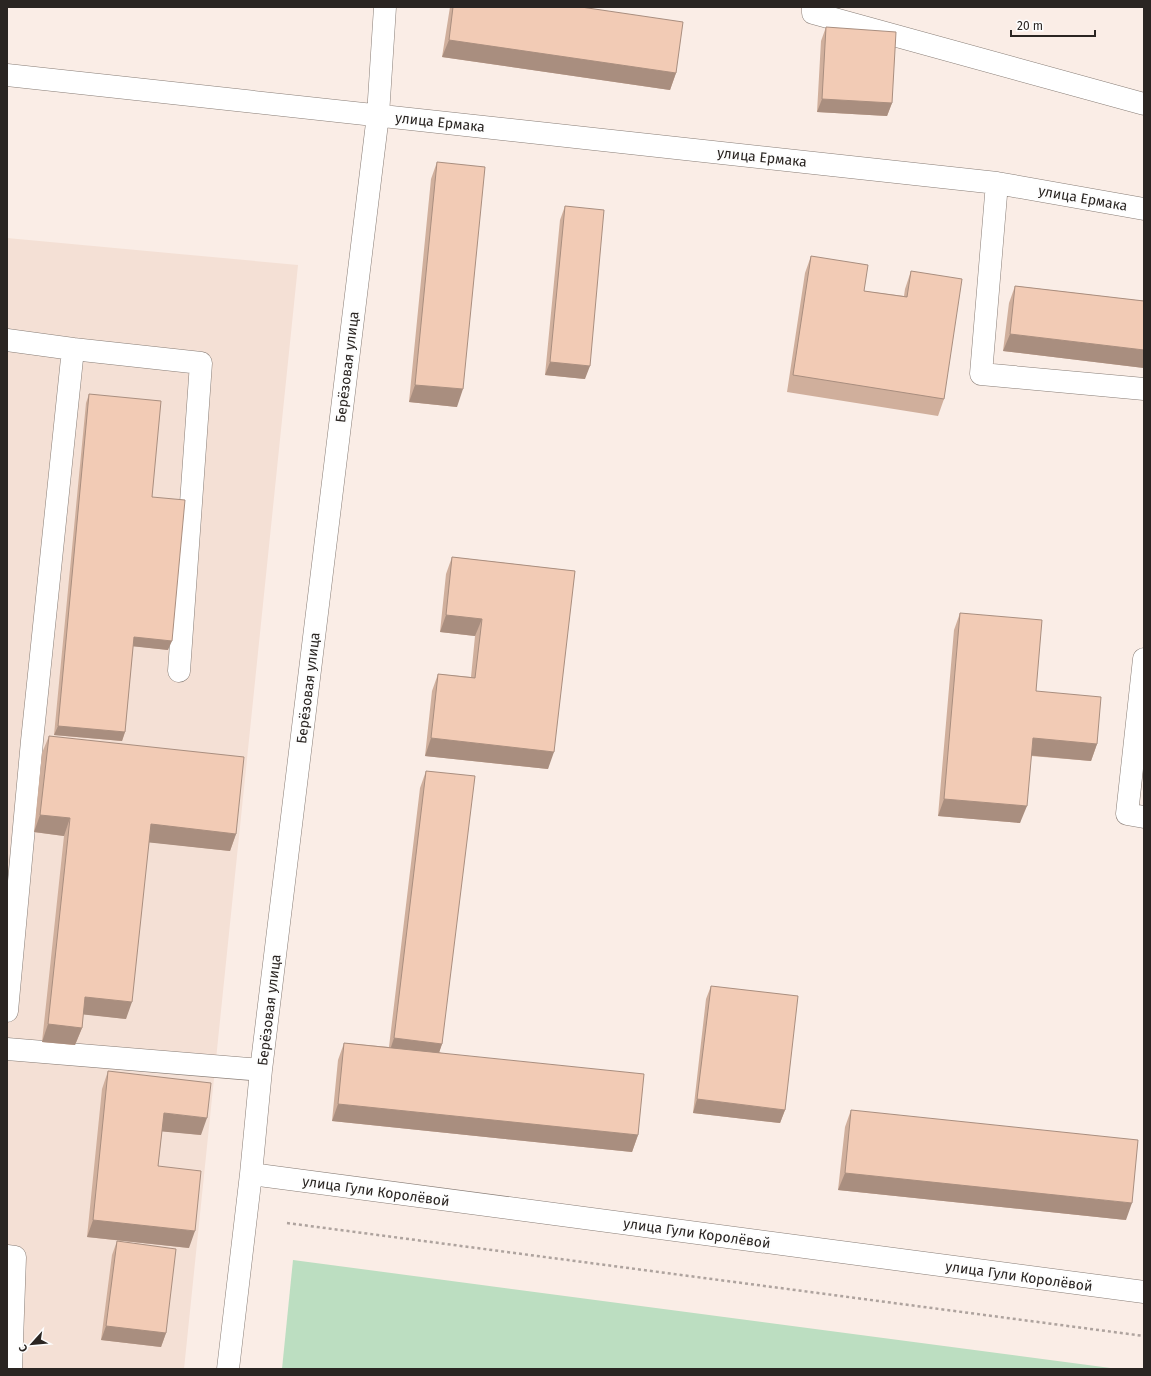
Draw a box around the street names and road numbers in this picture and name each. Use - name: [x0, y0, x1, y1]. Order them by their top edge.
- street label: улица Ермака: [394, 109, 486, 136]
- street label: улица Ермака: [716, 144, 808, 171]
- street label: улица Ермака: [1037, 182, 1129, 215]
- street label: Берёзовая улица: [332, 310, 363, 424]
- street label: Берёзовая улица: [293, 631, 324, 745]
- street label: Берёзовая улица: [254, 953, 285, 1067]
- street label: улица Гули Королёвой: [301, 1173, 451, 1210]
- street label: улица Гули Королёвой: [622, 1215, 772, 1252]
- street label: улица Гули Королёвой: [944, 1258, 1094, 1295]

